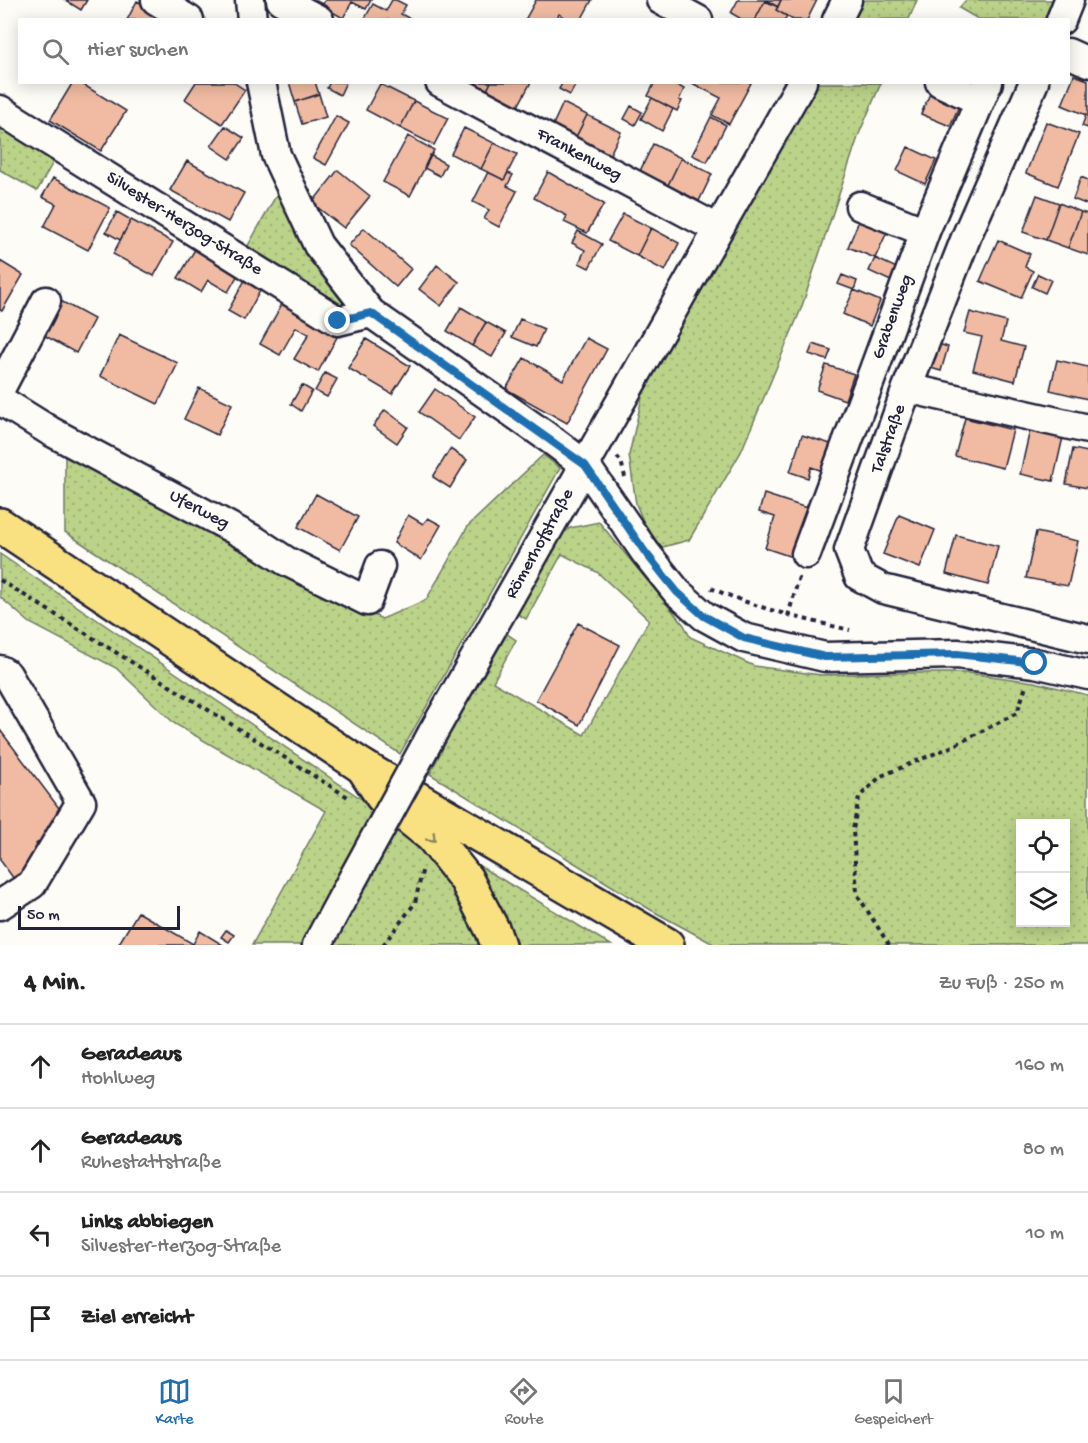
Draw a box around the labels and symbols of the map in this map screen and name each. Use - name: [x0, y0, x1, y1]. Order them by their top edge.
- street label: Frankenweg: [532, 123, 625, 186]
- street label: Silvester-Herzog-Straße: [102, 167, 267, 281]
- street label: Grabenweg: [868, 272, 918, 362]
- route end: [324, 307, 350, 333]
- street label: Talstraße: [867, 401, 911, 477]
- street label: Uferweg: [165, 485, 233, 535]
- street label: Römerhofstraße: [501, 485, 579, 603]
- route start: [1021, 649, 1047, 675]
- one-way arrow: [425, 831, 436, 842]
- scale bar: [18, 903, 180, 930]

